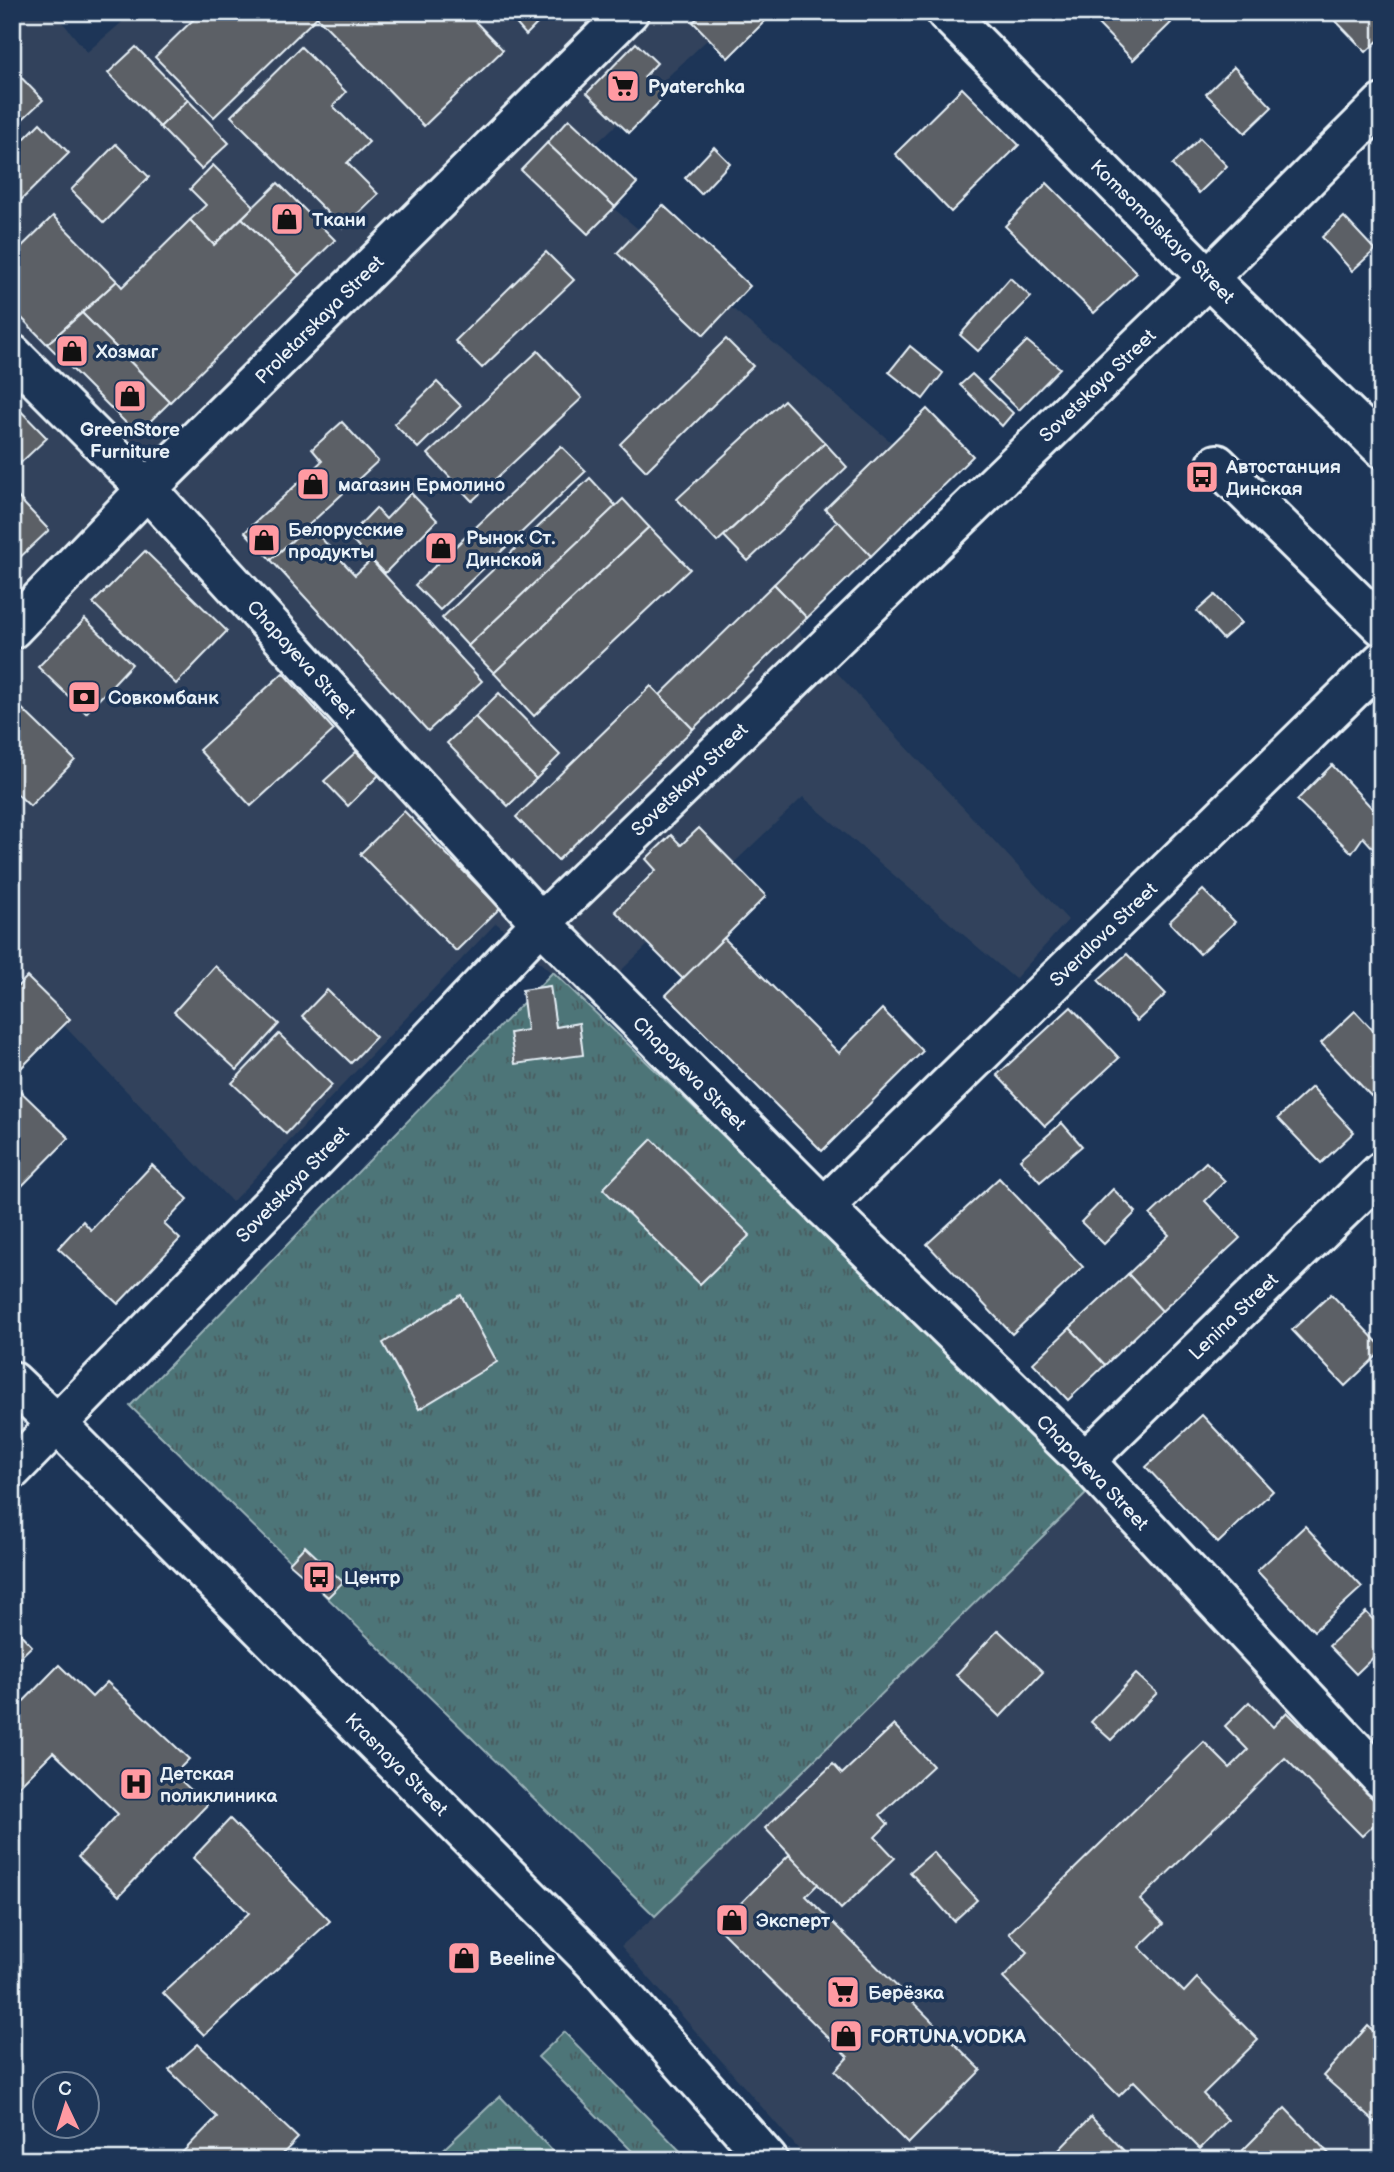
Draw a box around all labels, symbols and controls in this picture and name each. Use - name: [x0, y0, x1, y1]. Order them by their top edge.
- supermarket icon: Pyaterchka: [604, 67, 642, 105]
- place label: Pyaterchka: [648, 76, 745, 99]
- street label: Komsomolskaya Street: [1085, 155, 1239, 309]
- shop icon: Ткани: [268, 200, 306, 238]
- place label: Ткани: [312, 209, 366, 232]
- street label: Proletarskaya Street: [251, 251, 389, 389]
- street label: Sovetskaya Street: [1035, 325, 1161, 447]
- shop icon: Хозмаг: [53, 332, 91, 370]
- place label: Хозмаг: [95, 341, 159, 364]
- shop icon: GreenStore Furniture: [111, 377, 149, 415]
- place label: GreenStore Furniture: [80, 419, 180, 464]
- place label: Автостанция Динская: [1225, 456, 1341, 501]
- bus stop icon: Автостанция Динская: [1183, 458, 1221, 496]
- shop icon: магазин Ермолино: [294, 465, 332, 503]
- place label: магазин Ермолино: [338, 474, 505, 497]
- place label: Белорусские продукты: [288, 519, 404, 564]
- shop icon: Белорусские продукты: [245, 521, 283, 559]
- place label: Рынок Ст. Динской: [466, 527, 555, 572]
- shop icon: Рынок Ст. Динской: [422, 529, 460, 567]
- street label: Chapayeva Street: [242, 596, 360, 724]
- bank icon: Совкомбанк: [65, 678, 103, 716]
- place label: Совкомбанк: [108, 687, 219, 710]
- street label: Sovetskaya Street: [627, 719, 753, 841]
- street label: Sverdlova Street: [1046, 878, 1163, 992]
- street label: Chapayeva Street: [627, 1012, 751, 1136]
- street label: Sovetskaya Street: [232, 1122, 355, 1248]
- street label: Lenina Street: [1185, 1269, 1284, 1365]
- street label: Chapayeva Street: [1031, 1410, 1153, 1536]
- bus stop icon: Центр: [300, 1558, 338, 1596]
- place label: Центр: [344, 1567, 401, 1590]
- street label: Krasnaya Street: [340, 1709, 452, 1821]
- place label: Детская поликлиника: [160, 1763, 278, 1808]
- hospital icon: Детская поликлиника: [117, 1765, 155, 1803]
- shop icon: Эксперт: [713, 1901, 751, 1939]
- place label: Эксперт: [756, 1910, 830, 1933]
- shop icon: Beeline: [445, 1939, 483, 1977]
- place label: Beeline: [489, 1948, 555, 1971]
- supermarket icon: Берёзка: [824, 1973, 862, 2011]
- place label: Берёзка: [868, 1982, 945, 2005]
- shop icon: FORTUNA.VODKA: [827, 2017, 865, 2055]
- place label: FORTUNA.VODKA: [870, 2026, 1026, 2049]
- north arrow: [32, 2070, 102, 2140]
- text: С: [58, 2078, 72, 2101]

